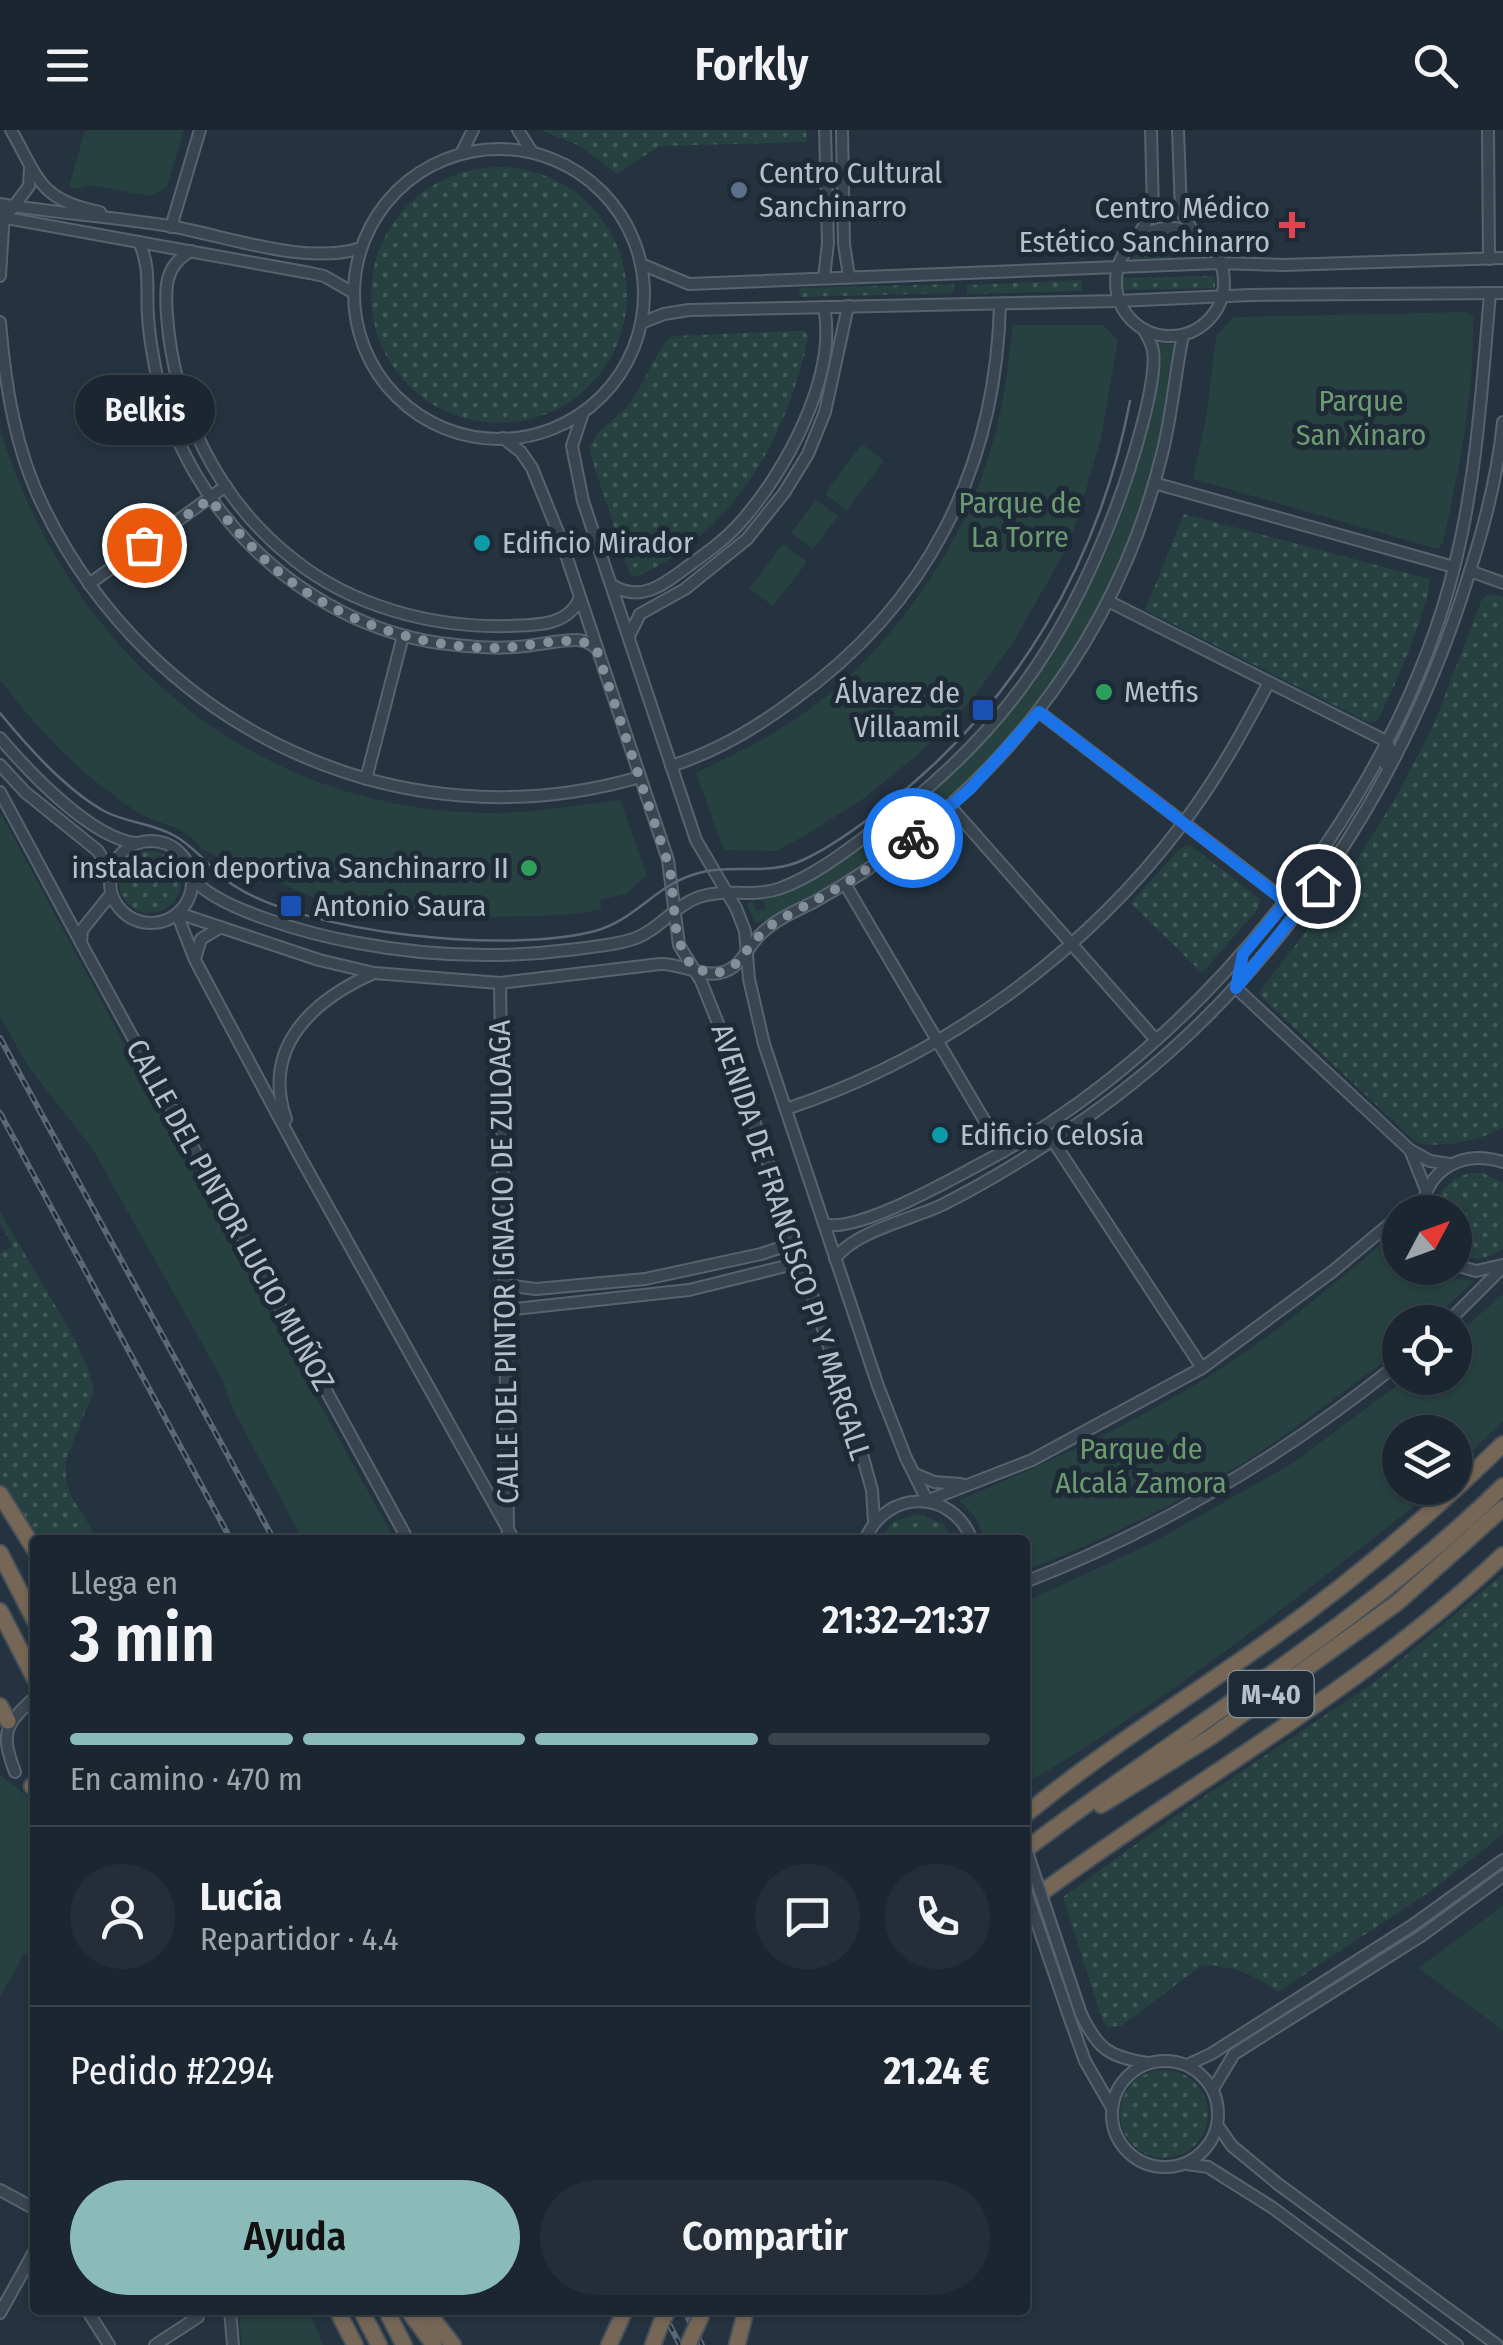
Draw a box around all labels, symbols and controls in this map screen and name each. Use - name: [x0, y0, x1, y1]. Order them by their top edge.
- icon: menu: [40, 38, 95, 93]
- text: Forkly: [695, 38, 808, 92]
- icon: search: [1408, 38, 1463, 93]
- place label: Centro Cultural Sanchinarro: [759, 155, 942, 225]
- marker: Centro Cultural Sanchinarro: [728, 179, 750, 201]
- place label: Centro Médico Estético Sanchinarro: [1019, 190, 1270, 260]
- marker: Centro Médico Estético Sanchinarro: [1279, 212, 1305, 238]
- callout: Belkis: [74, 375, 214, 445]
- park label: Parque San Xinaro: [1296, 383, 1426, 453]
- text: Belkis: [105, 391, 185, 429]
- park label: Parque de La Torre: [959, 485, 1082, 555]
- pin: [102, 503, 187, 588]
- icon: bag: [117, 518, 172, 573]
- place label: Edificio Mirador: [502, 525, 694, 561]
- marker: Edificio Mirador: [471, 532, 493, 554]
- place label: Metfis: [1124, 674, 1198, 710]
- place label: Álvarez de Villaamil: [835, 675, 960, 745]
- marker: Metfis: [1093, 681, 1115, 703]
- marker: Álvarez de Villaamil: [970, 697, 996, 723]
- courier: [863, 788, 963, 888]
- icon: bike: [886, 811, 941, 866]
- pin: [1276, 844, 1361, 929]
- place label: instalacion deportiva Sanchinarro II: [71, 850, 509, 886]
- marker: instalacion deportiva Sanchinarro II: [518, 857, 540, 879]
- icon: home: [1291, 859, 1346, 914]
- place label: Antonio Saura: [314, 888, 486, 924]
- marker: Antonio Saura: [278, 893, 304, 919]
- street label: CALLE DEL PINTOR IGNACIO DE ZULOAGA: [482, 1019, 526, 1504]
- street label: AVENIDA DE FRANCISCO PI Y MARGALL: [703, 1019, 879, 1465]
- street label: CALLE DEL PINTOR LUCIO MUÑOZ: [118, 1033, 342, 1397]
- place label: Edificio Celosía: [960, 1117, 1144, 1153]
- marker: Edificio Celosía: [929, 1124, 951, 1146]
- north arrow: [1382, 1195, 1472, 1285]
- map controls: [1382, 1195, 1472, 1505]
- button: locate: [1382, 1305, 1472, 1395]
- button: layers: [1382, 1415, 1472, 1505]
- park label: Parque de Alcalá Zamora: [1055, 1431, 1227, 1501]
- text: Llega en: [70, 1564, 178, 1602]
- text: 21:32–21:37: [822, 1597, 990, 1643]
- text: 3 min: [70, 1600, 215, 1678]
- road number: M-40: [1228, 1671, 1314, 1717]
- text: En camino · 470 m: [70, 1760, 303, 1798]
- button: person: [70, 1864, 175, 1969]
- button: chat: [755, 1864, 860, 1969]
- button: phone: [885, 1864, 990, 1969]
- text: Lucía: [200, 1874, 282, 1920]
- text: Repartidor · 4.4: [200, 1920, 399, 1958]
- text: Pedido #2294: [70, 2048, 274, 2094]
- text: 21.24 €: [884, 2048, 990, 2094]
- button: Ayuda: [70, 2180, 520, 2295]
- button: Compartir: [540, 2180, 990, 2295]

